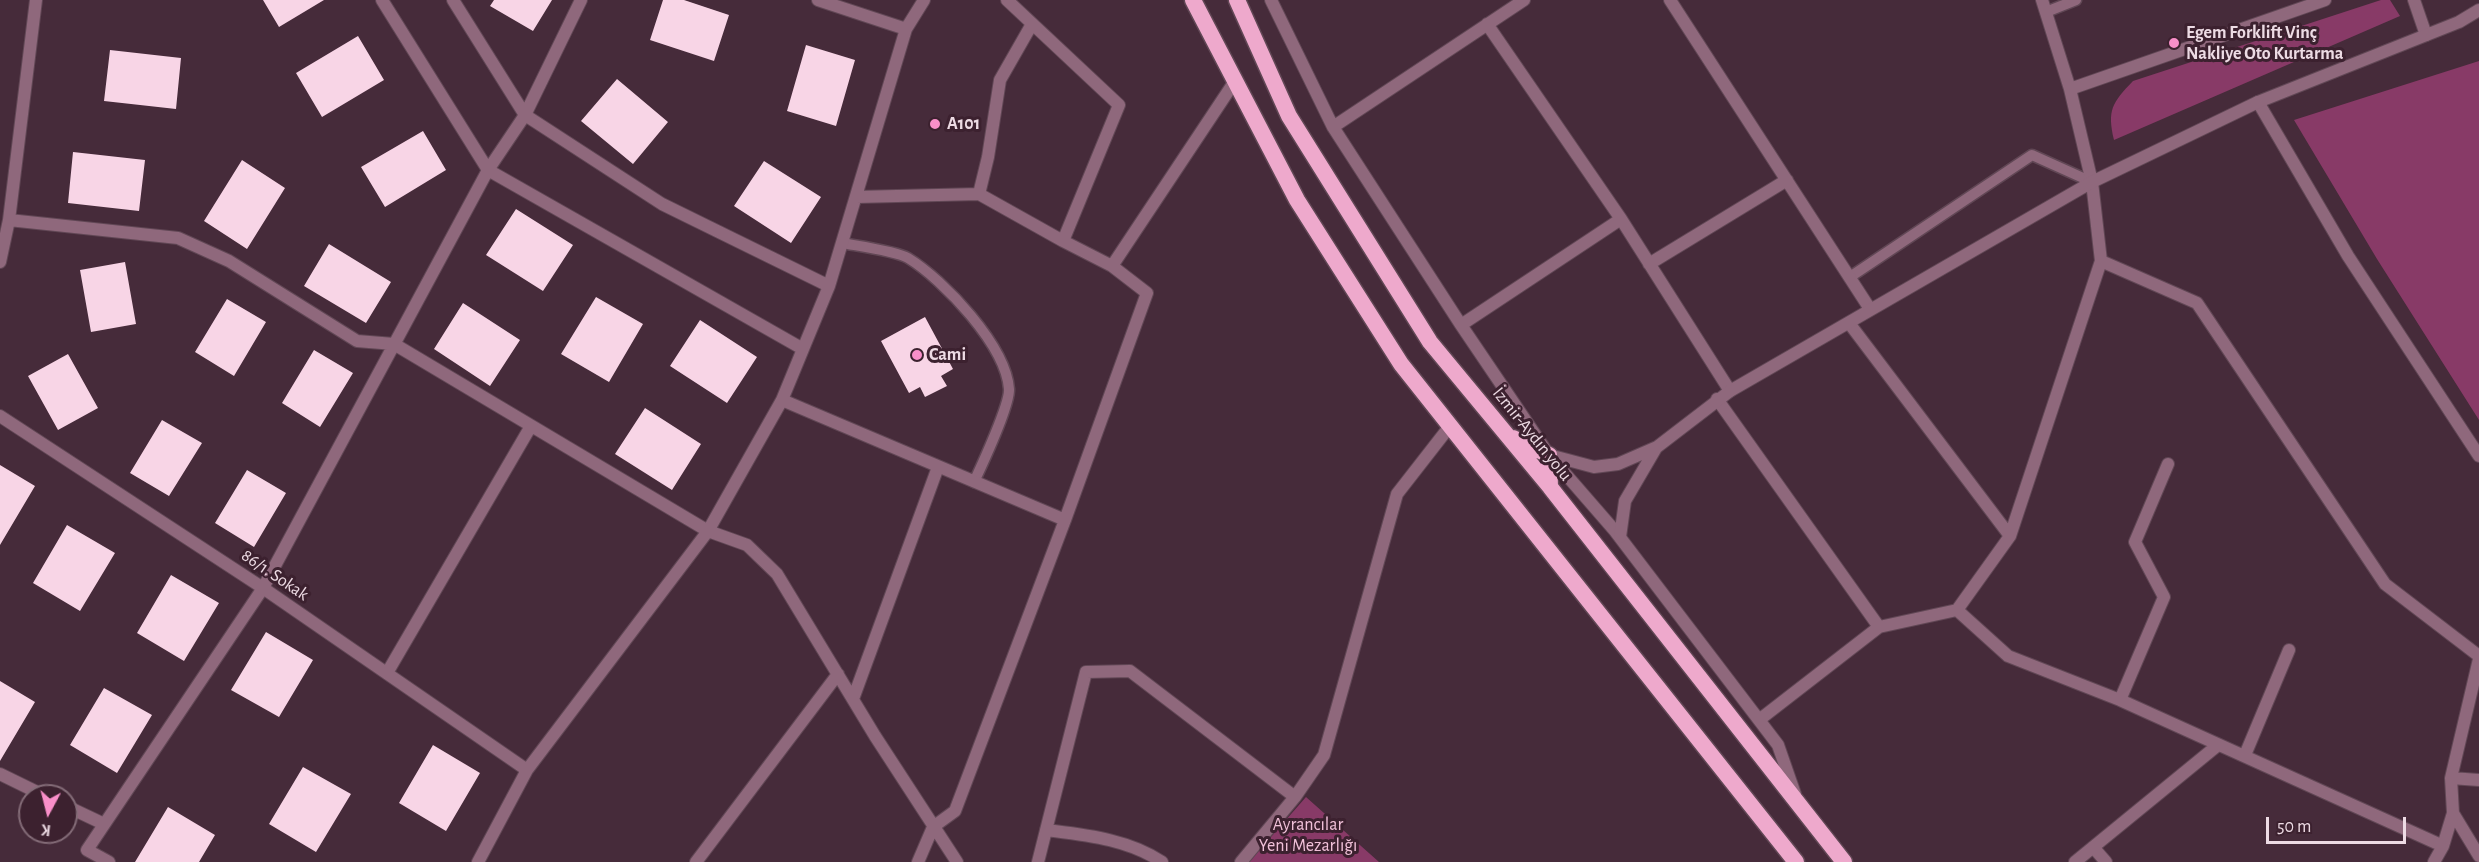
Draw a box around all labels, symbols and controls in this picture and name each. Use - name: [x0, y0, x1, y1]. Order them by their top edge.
- place label: Egem Forklift Vinç Nakliye Oto Kurtarma: [2186, 22, 2343, 64]
- marker: Egem Forklift Vinç Nakliye Oto Kurtarma: [2167, 36, 2181, 50]
- place label: A101: [947, 113, 980, 135]
- marker: A101: [928, 117, 942, 131]
- place label: Cami: [929, 344, 966, 366]
- marker: Cami: [910, 348, 924, 362]
- street label: İzmir-Aydın yolu: [1488, 383, 1576, 485]
- street label: 86/1. Sokak: [237, 545, 313, 605]
- north arrow: [18, 784, 78, 844]
- scale bar: [2269, 805, 2408, 843]
- park label: Ayrancılar Yeni Mezarlığı: [1259, 814, 1357, 856]
- text: 50 m: [2277, 818, 2311, 836]
- text: K: [40, 821, 52, 838]

